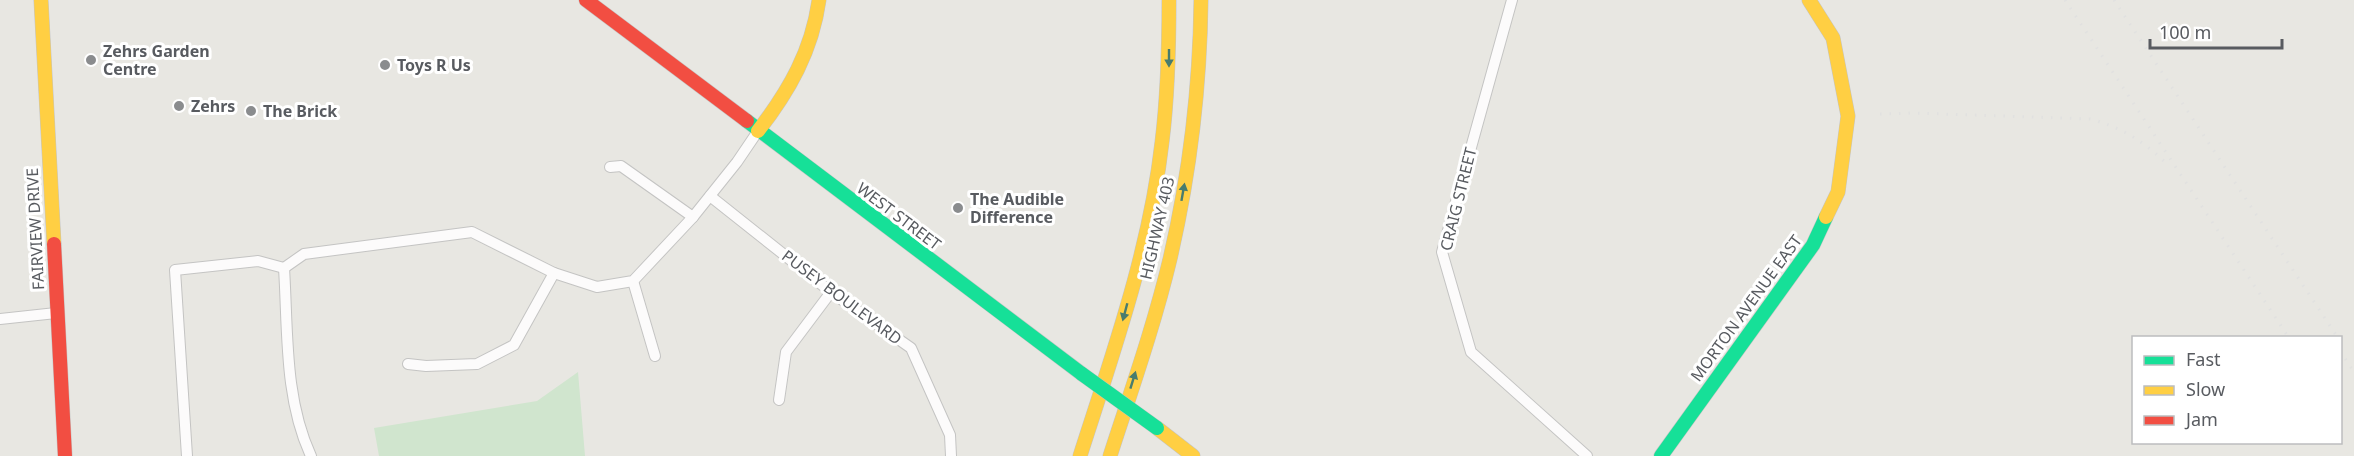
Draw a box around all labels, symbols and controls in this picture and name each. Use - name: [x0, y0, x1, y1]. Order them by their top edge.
- scale bar: [2150, 12, 2282, 50]
- text: 100 m: [2159, 20, 2211, 44]
- place label: Zehrs Garden Centre: [103, 40, 210, 80]
- one-way arrow: [1164, 49, 1174, 68]
- marker: Zehrs Garden Centre: [84, 53, 98, 67]
- place label: Toys R Us: [397, 54, 471, 76]
- marker: Toys R Us: [378, 58, 392, 72]
- place label: Zehrs: [191, 95, 235, 117]
- marker: Zehrs: [172, 99, 186, 113]
- place label: The Brick: [263, 100, 337, 122]
- marker: The Brick: [244, 104, 258, 118]
- street label: CRAIG STREET: [1435, 145, 1482, 253]
- street label: FAIRVIEW DRIVE: [21, 167, 49, 291]
- street label: HIGHWAY 403: [1134, 174, 1180, 282]
- street label: WEST STREET: [852, 177, 946, 255]
- one-way arrow: [1179, 182, 1188, 201]
- place label: The Audible Difference: [970, 188, 1064, 228]
- marker: The Audible Difference: [951, 201, 965, 215]
- street label: MORTON AVENUE EAST: [1685, 230, 1807, 386]
- street label: PUSEY BOULEVARD: [777, 245, 907, 349]
- one-way arrow: [1120, 303, 1130, 321]
- legend: [2132, 336, 2342, 444]
- text: Fast: [2186, 347, 2221, 371]
- one-way arrow: [1129, 371, 1138, 389]
- text: Slow: [2186, 377, 2225, 401]
- text: Jam: [2184, 407, 2218, 431]

